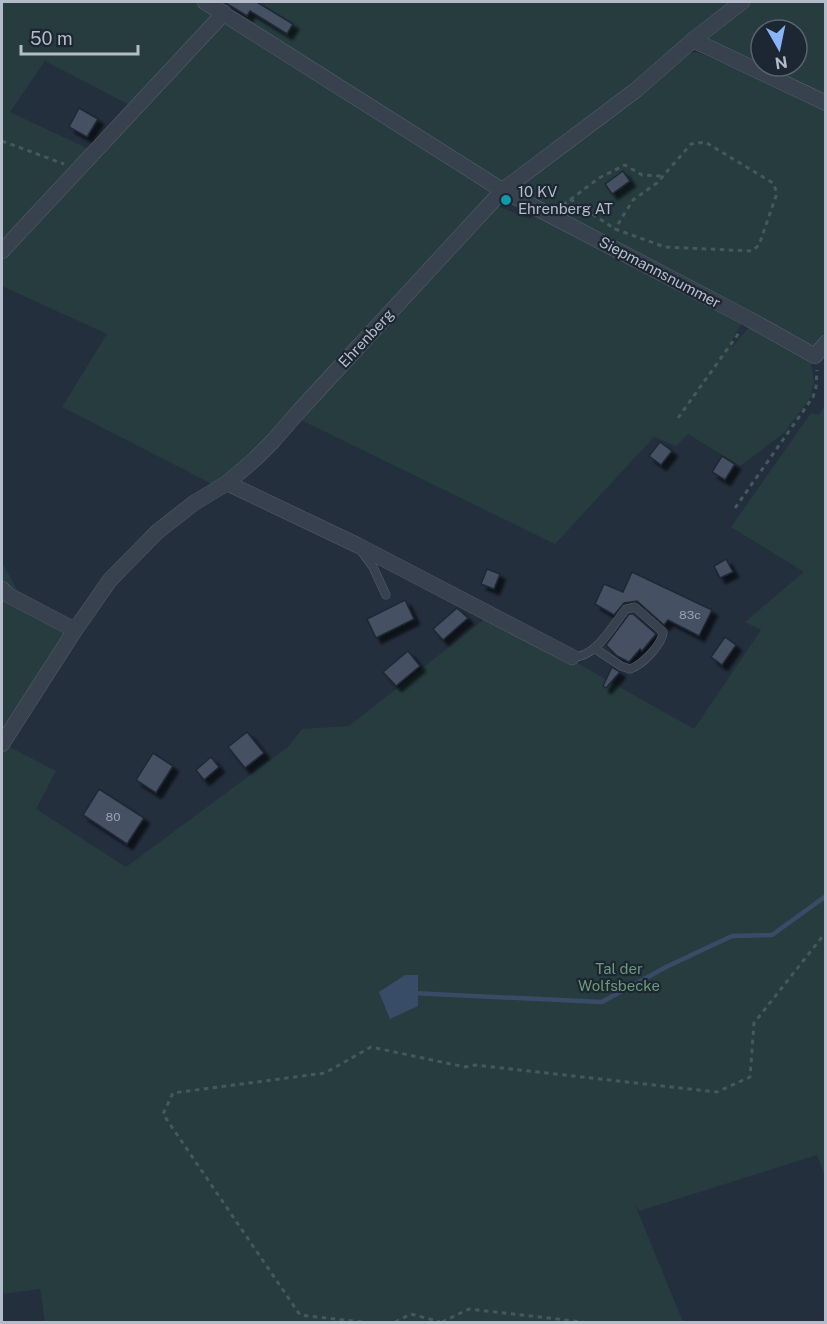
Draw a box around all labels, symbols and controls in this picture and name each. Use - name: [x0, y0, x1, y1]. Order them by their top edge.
- scale bar: [21, 18, 138, 56]
- north arrow: [749, 18, 809, 78]
- text: 50 m: [30, 28, 73, 49]
- text: N: [774, 52, 789, 73]
- place label: 10 KV Ehrenberg AT: [518, 183, 613, 217]
- marker: 10 KV Ehrenberg AT: [499, 193, 513, 207]
- street label: Siepmannsnummer: [596, 233, 724, 311]
- street label: Ehrenberg: [335, 305, 397, 371]
- house number: 83c: [679, 608, 701, 622]
- house number: 80: [105, 810, 121, 824]
- park label: Tal der Wolfsbecke: [578, 960, 660, 994]

